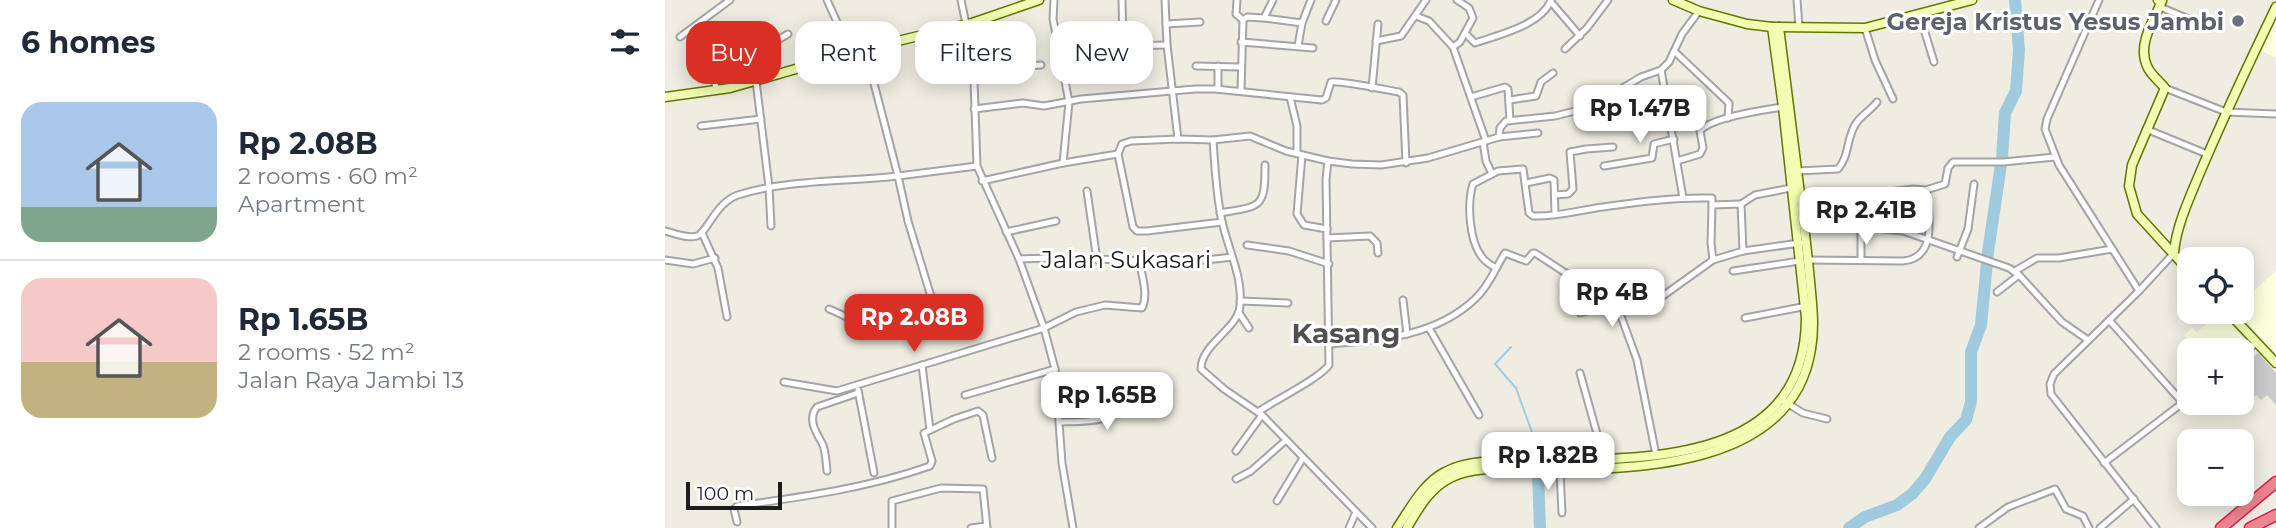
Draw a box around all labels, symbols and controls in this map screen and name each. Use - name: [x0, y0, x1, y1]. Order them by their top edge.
- place label: Gereja Kristus Yesus Jambi: [1887, 7, 2224, 36]
- marker: Gereja Kristus Yesus Jambi: [2230, 13, 2246, 29]
- chip: Buy: [686, 21, 781, 84]
- chip: Rent: [795, 21, 901, 84]
- chip: Filters: [915, 21, 1036, 84]
- chip: New: [1050, 21, 1153, 84]
- icon: filters: [606, 23, 644, 61]
- text: 6 homes: [21, 24, 156, 61]
- pin: Rp 1.47B: [1568, 86, 1712, 145]
- text: Rp 1.47B: [1589, 94, 1691, 122]
- text: Rp 2.08B: [238, 125, 378, 162]
- icon: home: [77, 130, 161, 214]
- text: 2 rooms · 60 m²: [238, 162, 418, 190]
- pin: Rp 2.41B: [1794, 188, 1938, 247]
- text: Apartment: [238, 190, 366, 218]
- text: Rp 2.41B: [1816, 196, 1917, 224]
- street label: Jalan Sukasari: [1040, 245, 1211, 274]
- map controls: [2177, 247, 2254, 506]
- button: locate: [2177, 247, 2254, 324]
- pin: Rp 4B: [1563, 270, 1661, 329]
- text: Rp 4B: [1576, 278, 1648, 306]
- pin: Rp 2.08B: [842, 294, 986, 354]
- text: Rp 1.65B: [238, 301, 368, 338]
- text: Rp 2.08B: [860, 303, 968, 331]
- icon: home: [77, 306, 161, 390]
- district label: Kasang: [1292, 316, 1400, 350]
- text: 2 rooms · 52 m²: [238, 338, 415, 366]
- button: +: [2177, 338, 2254, 415]
- text: Jalan Raya Jambi 13: [238, 366, 464, 394]
- pin: Rp 1.65B: [1035, 372, 1179, 432]
- text: Rp 1.65B: [1057, 381, 1157, 409]
- button: −: [2177, 429, 2254, 506]
- pin: Rp 1.82B: [1476, 433, 1620, 492]
- text: Rp 1.82B: [1498, 441, 1598, 469]
- scale bar: [686, 479, 782, 511]
- text: 100 m: [697, 482, 754, 505]

